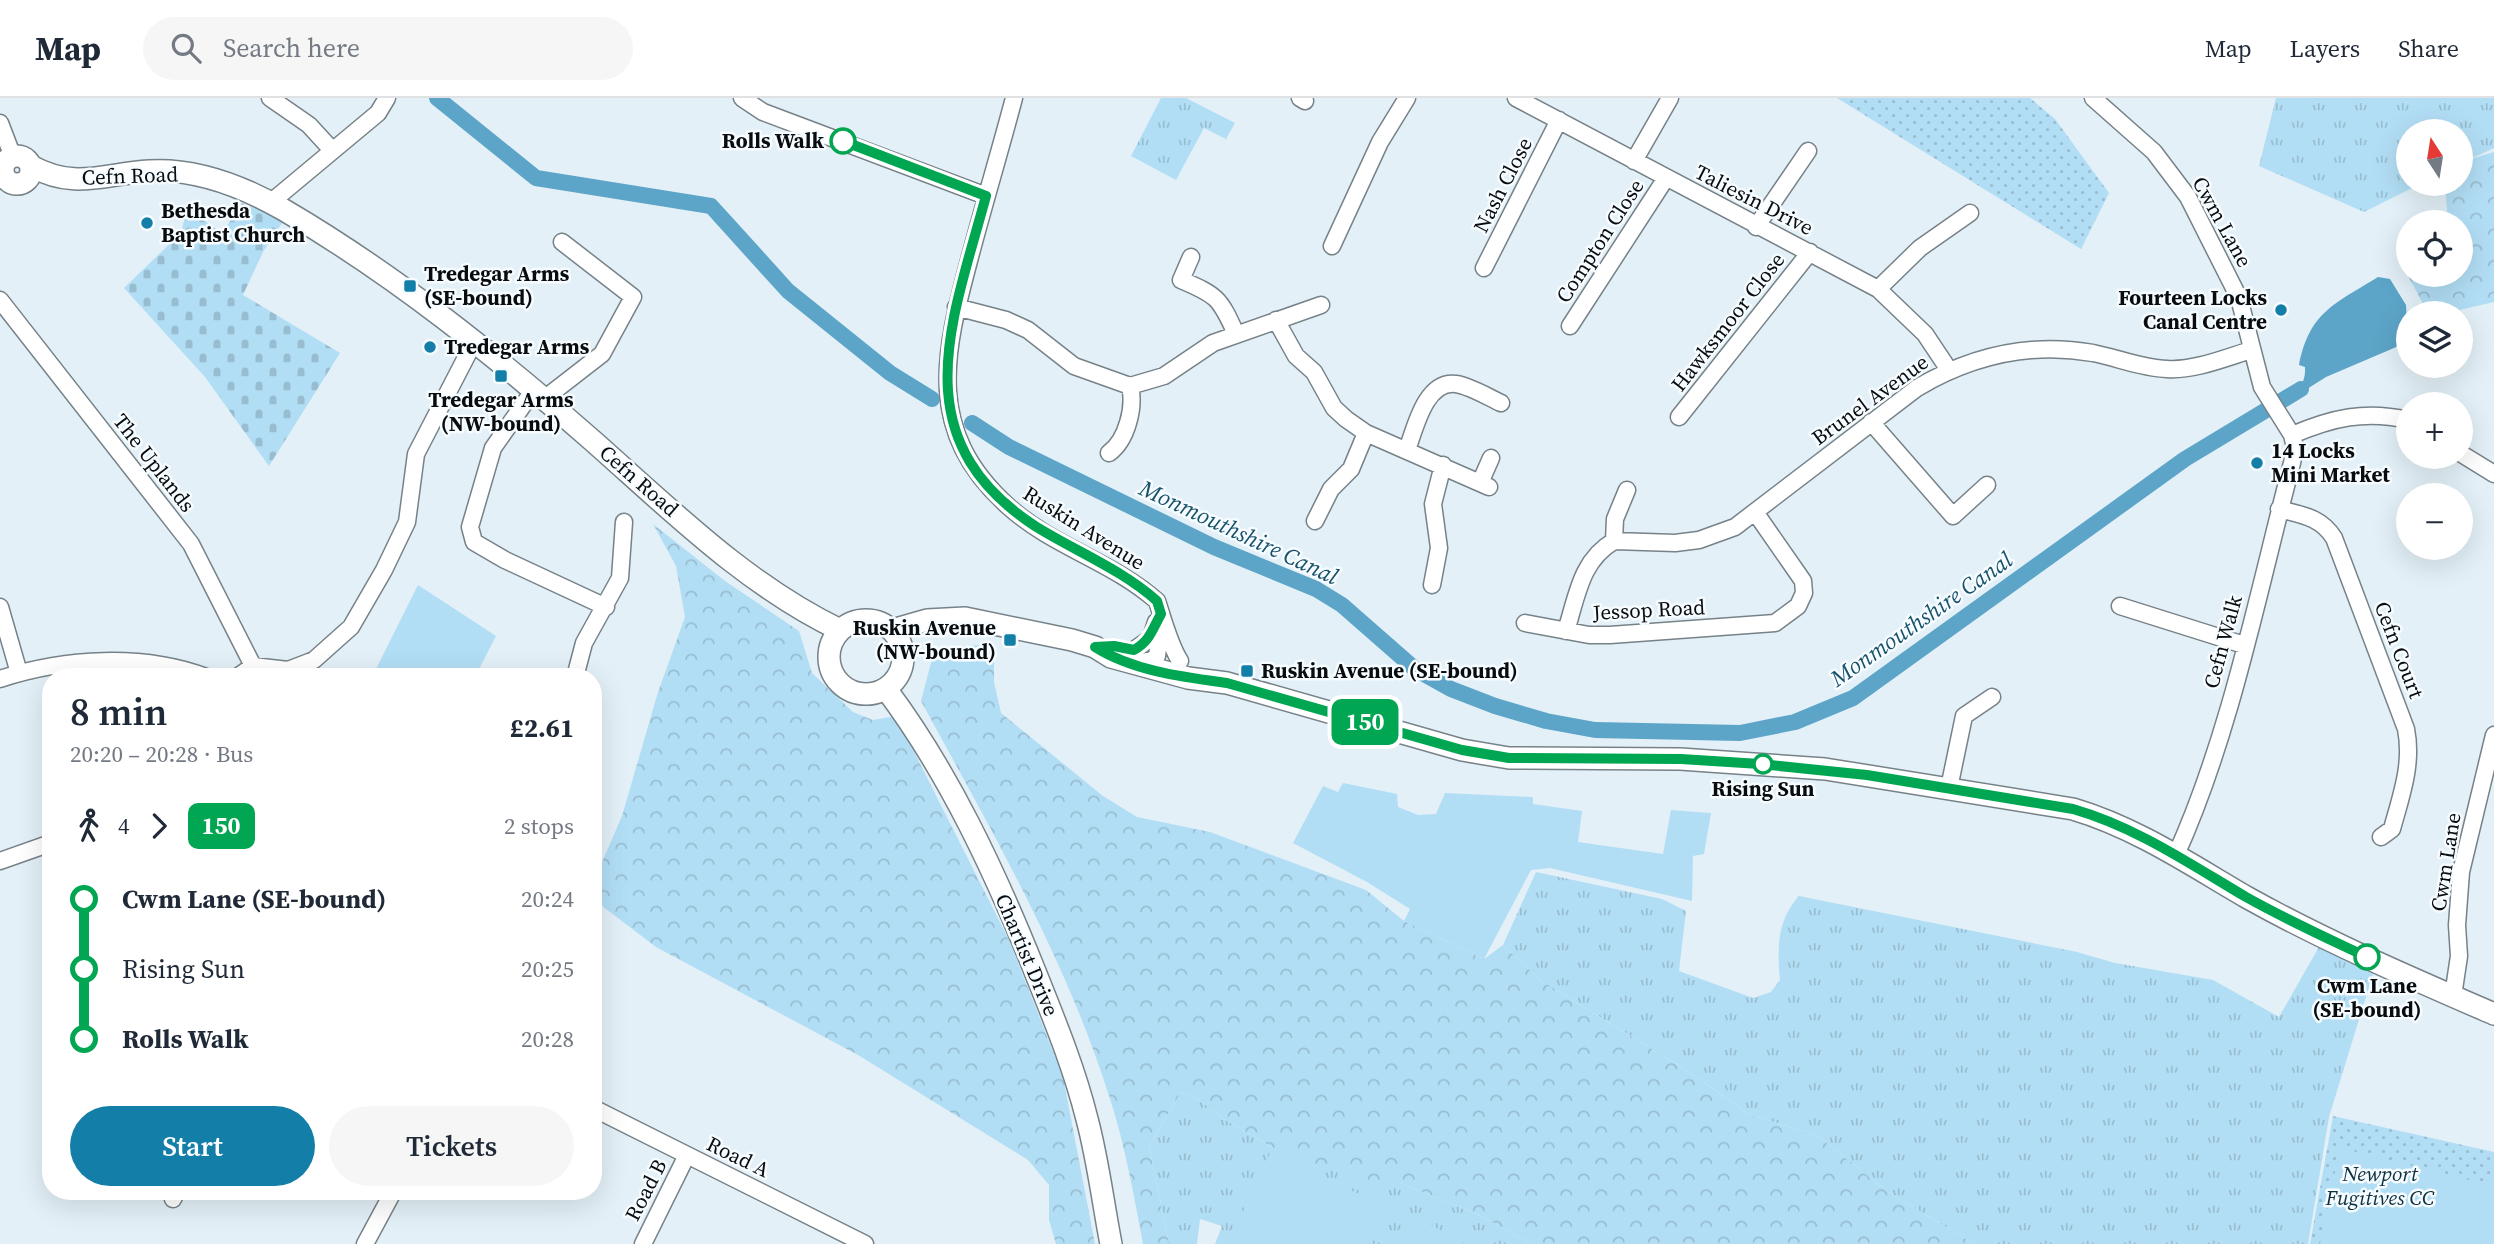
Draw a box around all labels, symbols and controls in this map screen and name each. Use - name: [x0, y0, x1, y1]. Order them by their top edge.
- search box: [143, 17, 633, 80]
- text: Map: [35, 26, 101, 71]
- icon: search: [167, 29, 205, 67]
- text: Search here: [223, 30, 360, 66]
- text: Map: [2205, 32, 2252, 65]
- text: Layers: [2290, 32, 2360, 65]
- text: Share: [2398, 32, 2459, 65]
- north arrow: [2396, 119, 2473, 196]
- map controls: [2396, 119, 2473, 560]
- place label: Rolls Walk: [722, 126, 824, 155]
- marker: Rolls Walk: [830, 128, 856, 154]
- street label: Nash Close: [1466, 132, 1539, 237]
- street label: Taliesin Drive: [1690, 157, 1818, 242]
- street label: Cefn Road: [81, 159, 179, 192]
- street label: Cwm Lane: [2186, 171, 2259, 272]
- street label: Compton Close: [1549, 173, 1650, 308]
- place label: Bethesda Baptist Church: [161, 196, 305, 249]
- button: locate: [2396, 210, 2473, 287]
- marker: Bethesda Baptist Church: [139, 215, 155, 231]
- street label: Hawksmoor Close: [1664, 246, 1791, 397]
- place label: Tredegar Arms (SE-bound): [424, 259, 570, 312]
- marker: Tredegar Arms (SE-bound): [402, 278, 418, 294]
- place label: Fourteen Locks Canal Centre: [2118, 283, 2267, 336]
- button: layers: [2396, 301, 2473, 378]
- marker: Fourteen Locks Canal Centre: [2273, 302, 2289, 318]
- place label: Tredegar Arms: [444, 332, 590, 361]
- marker: Tredegar Arms: [422, 339, 438, 355]
- street label: Brunel Avenue: [1806, 347, 1934, 452]
- marker: Tredegar Arms (NW-bound): [493, 368, 509, 384]
- place label: Tredegar Arms (NW-bound): [428, 385, 574, 438]
- button: +: [2396, 392, 2473, 469]
- street label: The Uplands: [107, 407, 202, 518]
- place label: 14 Locks Mini Market: [2271, 436, 2390, 489]
- street label: Cefn Road: [593, 438, 685, 523]
- marker: 14 Locks Mini Market: [2249, 455, 2265, 471]
- water label: Monmouthshire Canal: [1134, 471, 1344, 592]
- street label: Ruskin Avenue: [1018, 478, 1151, 577]
- button: −: [2396, 483, 2473, 560]
- water label: Monmouthshire Canal: [1823, 544, 2019, 695]
- street label: Jessop Road: [1591, 592, 1706, 627]
- street label: Cefn Walk: [2196, 592, 2249, 692]
- street label: Cefn Court: [2368, 597, 2431, 703]
- place label: Ruskin Avenue (NW-bound): [853, 613, 996, 666]
- marker: Ruskin Avenue (NW-bound): [1002, 632, 1018, 648]
- place label: Ruskin Avenue (SE-bound): [1261, 656, 1518, 685]
- marker: Ruskin Avenue (SE-bound): [1239, 663, 1255, 679]
- text: 8 min: [70, 686, 168, 738]
- line badge: 150: [1325, 699, 1405, 745]
- text: 150: [1345, 705, 1385, 738]
- text: £2.61: [510, 710, 574, 746]
- text: 20:20 – 20:28 · Bus: [70, 738, 253, 770]
- marker: Rising Sun: [1753, 754, 1773, 774]
- place label: Rising Sun: [1712, 774, 1814, 803]
- icon: walk: [70, 807, 108, 845]
- icon: forward: [140, 807, 178, 845]
- text: 150: [202, 809, 241, 842]
- text: 4: [118, 810, 130, 842]
- text: 2 stops: [504, 810, 574, 842]
- street label: Cwm Lane: [2423, 810, 2468, 913]
- text: Cwm Lane (SE-bound): [122, 881, 386, 917]
- text: 20:24: [521, 883, 574, 915]
- street label: Chartist Drive: [989, 889, 1066, 1020]
- marker: Cwm Lane (SE-bound): [2354, 944, 2380, 970]
- text: Rising Sun: [122, 951, 245, 987]
- text: 20:25: [521, 953, 574, 985]
- place label: Cwm Lane (SE-bound): [2312, 971, 2422, 1024]
- text: Rolls Walk: [122, 1021, 249, 1057]
- text: 20:28: [521, 1023, 574, 1055]
- button: Start: [70, 1106, 315, 1186]
- button: Tickets: [329, 1106, 574, 1186]
- street label: Road A: [702, 1129, 774, 1184]
- street label: Road B: [618, 1154, 673, 1226]
- park label: Newport Fugitives CC: [2325, 1159, 2435, 1212]

